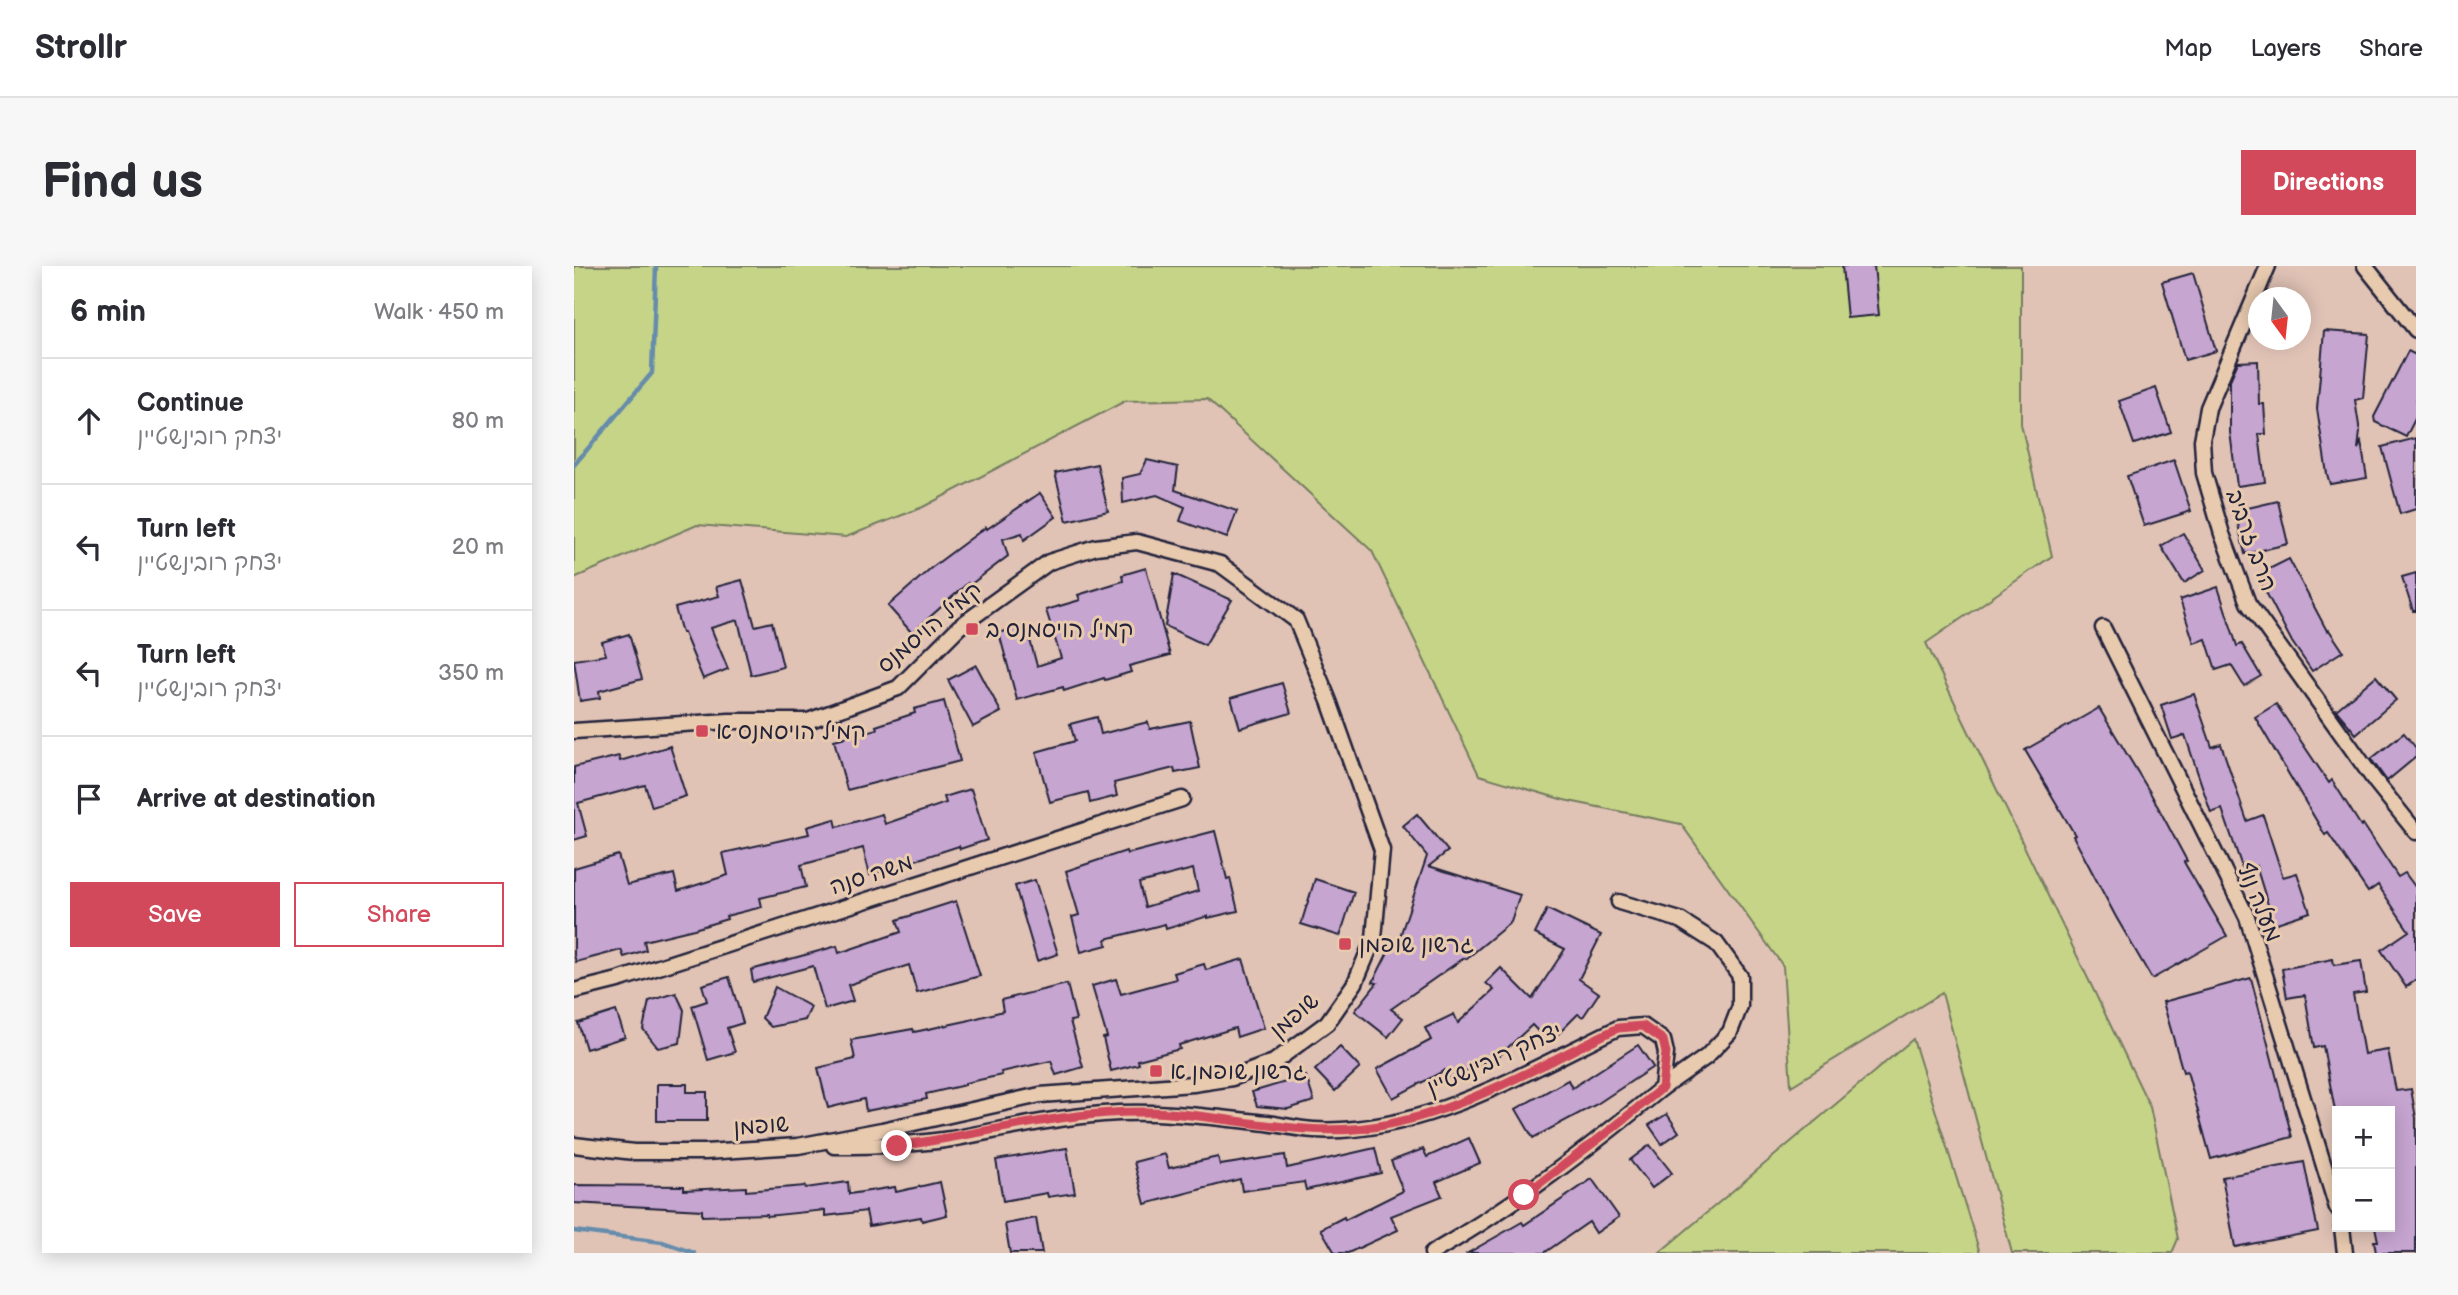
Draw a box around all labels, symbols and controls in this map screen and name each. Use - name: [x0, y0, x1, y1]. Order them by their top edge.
- text: Strollr: [35, 28, 127, 68]
- text: Map: [2164, 34, 2212, 63]
- text: Layers: [2250, 34, 2321, 63]
- text: Share: [2359, 34, 2423, 63]
- button: Directions: [2241, 150, 2416, 215]
- text: Find us: [42, 153, 203, 212]
- north arrow: [2248, 287, 2311, 350]
- text: 6 min: [70, 294, 146, 330]
- text: Walk · 450 m: [374, 298, 504, 326]
- text: Continue: [137, 388, 244, 419]
- icon: ahead: [70, 402, 108, 440]
- text: 80 m: [452, 407, 504, 435]
- text: יצחק רובינשטיין: [137, 423, 282, 451]
- street label: הרב זרביב: [2220, 485, 2282, 595]
- text: Turn left: [137, 514, 236, 545]
- icon: left: [70, 528, 108, 566]
- text: 20 m: [452, 533, 504, 561]
- text: יצחק רובינשטיין: [137, 549, 282, 577]
- street label: קמיל הויסמנס: [872, 576, 988, 680]
- place label: קמיל הויסמנס ב: [986, 616, 1134, 644]
- marker: קמיל הויסמנס ב: [964, 621, 980, 637]
- text: Turn left: [137, 640, 236, 671]
- icon: left: [70, 654, 108, 692]
- text: 350 m: [438, 659, 504, 687]
- text: יצחק רובינשטיין: [137, 675, 282, 703]
- place label: קמיל הויסמנס א: [716, 718, 866, 746]
- marker: קמיל הויסמנס א: [694, 723, 710, 739]
- icon: arrive: [70, 780, 108, 818]
- text: Arrive at destination: [137, 784, 376, 815]
- street label: משה סנה: [826, 848, 916, 901]
- street label: מעלה נוף: [2231, 859, 2288, 946]
- button: Save: [70, 882, 280, 947]
- button: Share: [294, 882, 504, 947]
- place label: גרשון שופמן: [1359, 931, 1474, 959]
- marker: גרשון שופמן: [1337, 936, 1353, 952]
- street label: שופמן: [1265, 987, 1325, 1045]
- street label: יצחק רובינשטיין: [1422, 1018, 1566, 1102]
- place label: גרשון שופמן א: [1170, 1058, 1307, 1086]
- marker: גרשון שופמן א: [1148, 1063, 1164, 1079]
- map controls: [2332, 1106, 2395, 1232]
- button: +: [2332, 1106, 2395, 1169]
- street label: שופמן: [732, 1110, 790, 1142]
- route end: [881, 1130, 912, 1161]
- button: −: [2332, 1169, 2395, 1232]
- route start: [1508, 1179, 1539, 1210]

